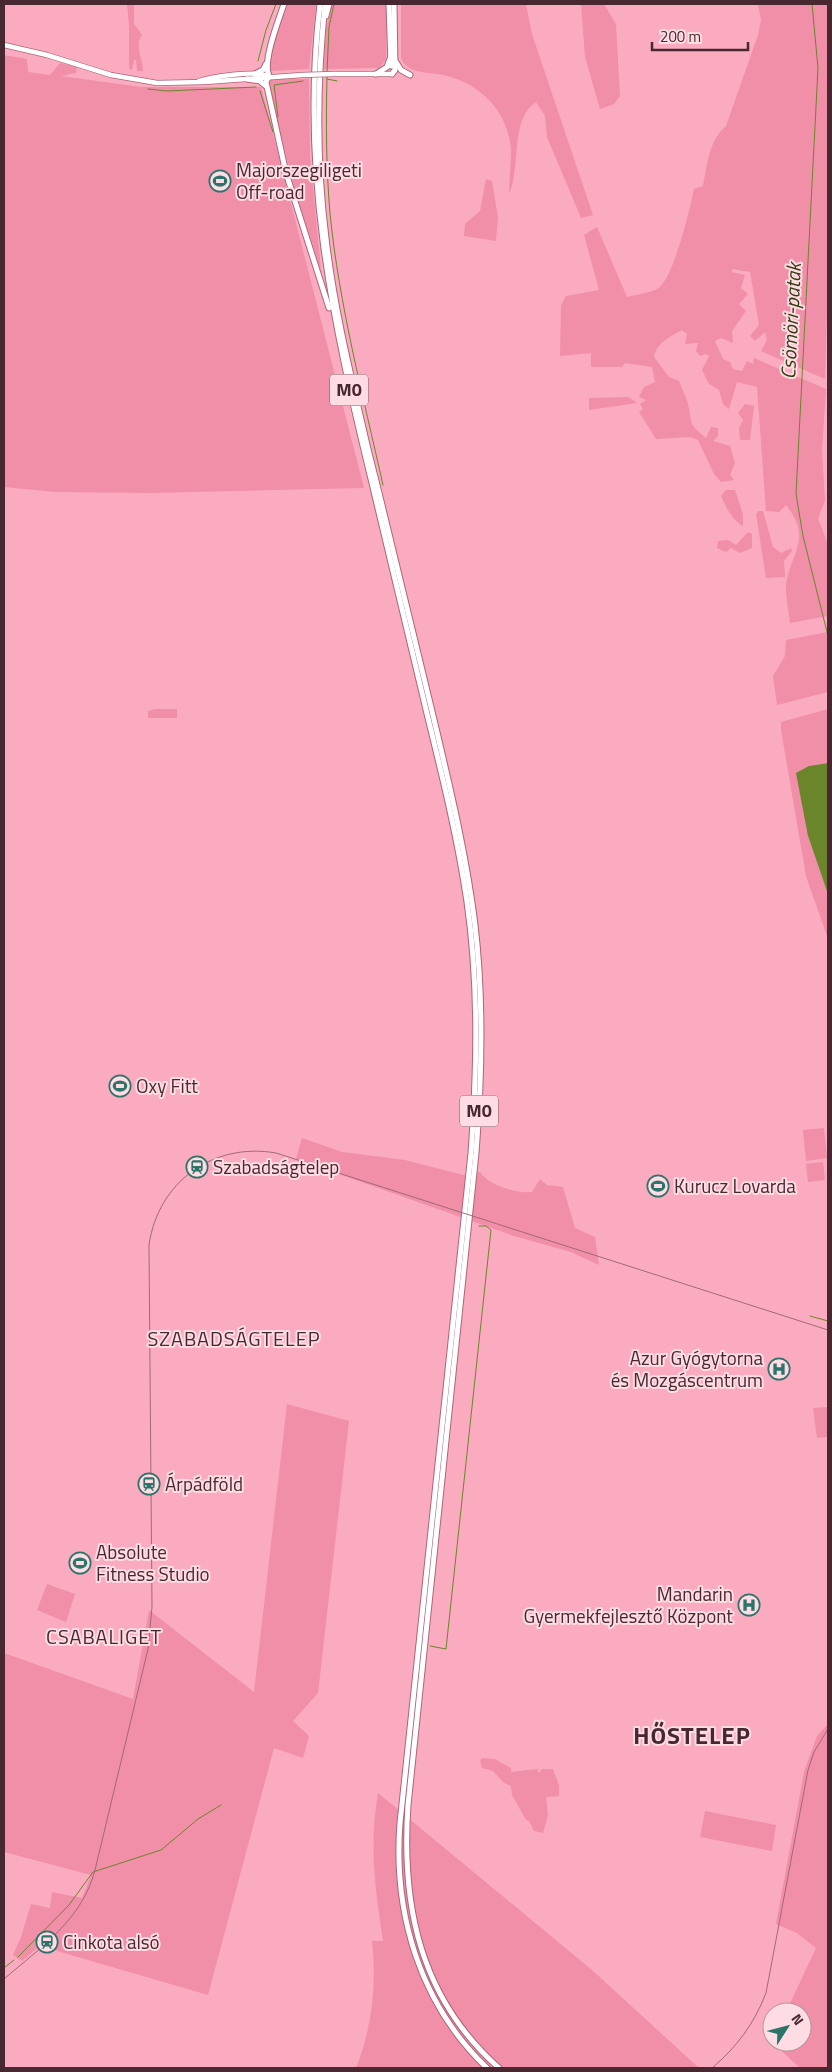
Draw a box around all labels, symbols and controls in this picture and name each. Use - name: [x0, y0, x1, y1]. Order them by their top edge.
- scale bar: [652, 20, 748, 52]
- text: 200 m: [660, 25, 701, 48]
- place label: Majorszegiligeti Off-road: [236, 155, 362, 206]
- sports icon: Majorszegiligeti Off-road: [208, 169, 232, 193]
- water label: Csömöri-patak: [772, 260, 809, 380]
- road number: M0: [330, 374, 368, 406]
- place label: Oxy Fitt: [136, 1071, 198, 1100]
- sports icon: Oxy Fitt: [108, 1074, 132, 1098]
- road number: M0: [460, 1096, 498, 1126]
- place label: Szabadságtelep: [213, 1152, 339, 1181]
- station icon: Szabadságtelep: [185, 1155, 209, 1179]
- place label: Kurucz Lovarda: [674, 1171, 796, 1200]
- sports icon: Kurucz Lovarda: [646, 1174, 670, 1198]
- district label: SZABADSÁGTELEP: [147, 1323, 321, 1354]
- place label: Azur Gyógytorna és Mozgáscentrum: [611, 1343, 763, 1394]
- hospital icon: Azur Gyógytorna és Mozgáscentrum: [767, 1357, 791, 1381]
- place label: Árpádföld: [165, 1469, 243, 1498]
- station icon: Árpádföld: [137, 1472, 161, 1496]
- place label: Absolute Fitness Studio: [96, 1537, 210, 1588]
- sports icon: Absolute Fitness Studio: [68, 1551, 92, 1575]
- place label: Mandarin Gyermekfejlesztő Központ: [523, 1579, 733, 1630]
- hospital icon: Mandarin Gyermekfejlesztő Központ: [737, 1593, 761, 1617]
- district label: CSABALIGET: [46, 1621, 162, 1652]
- district label: HŐSTELEP: [633, 1717, 751, 1753]
- place label: Cinkota alsó: [63, 1927, 160, 1956]
- station icon: Cinkota alsó: [35, 1930, 59, 1954]
- north arrow: [762, 2002, 812, 2052]
- text: N: [787, 2009, 809, 2029]

